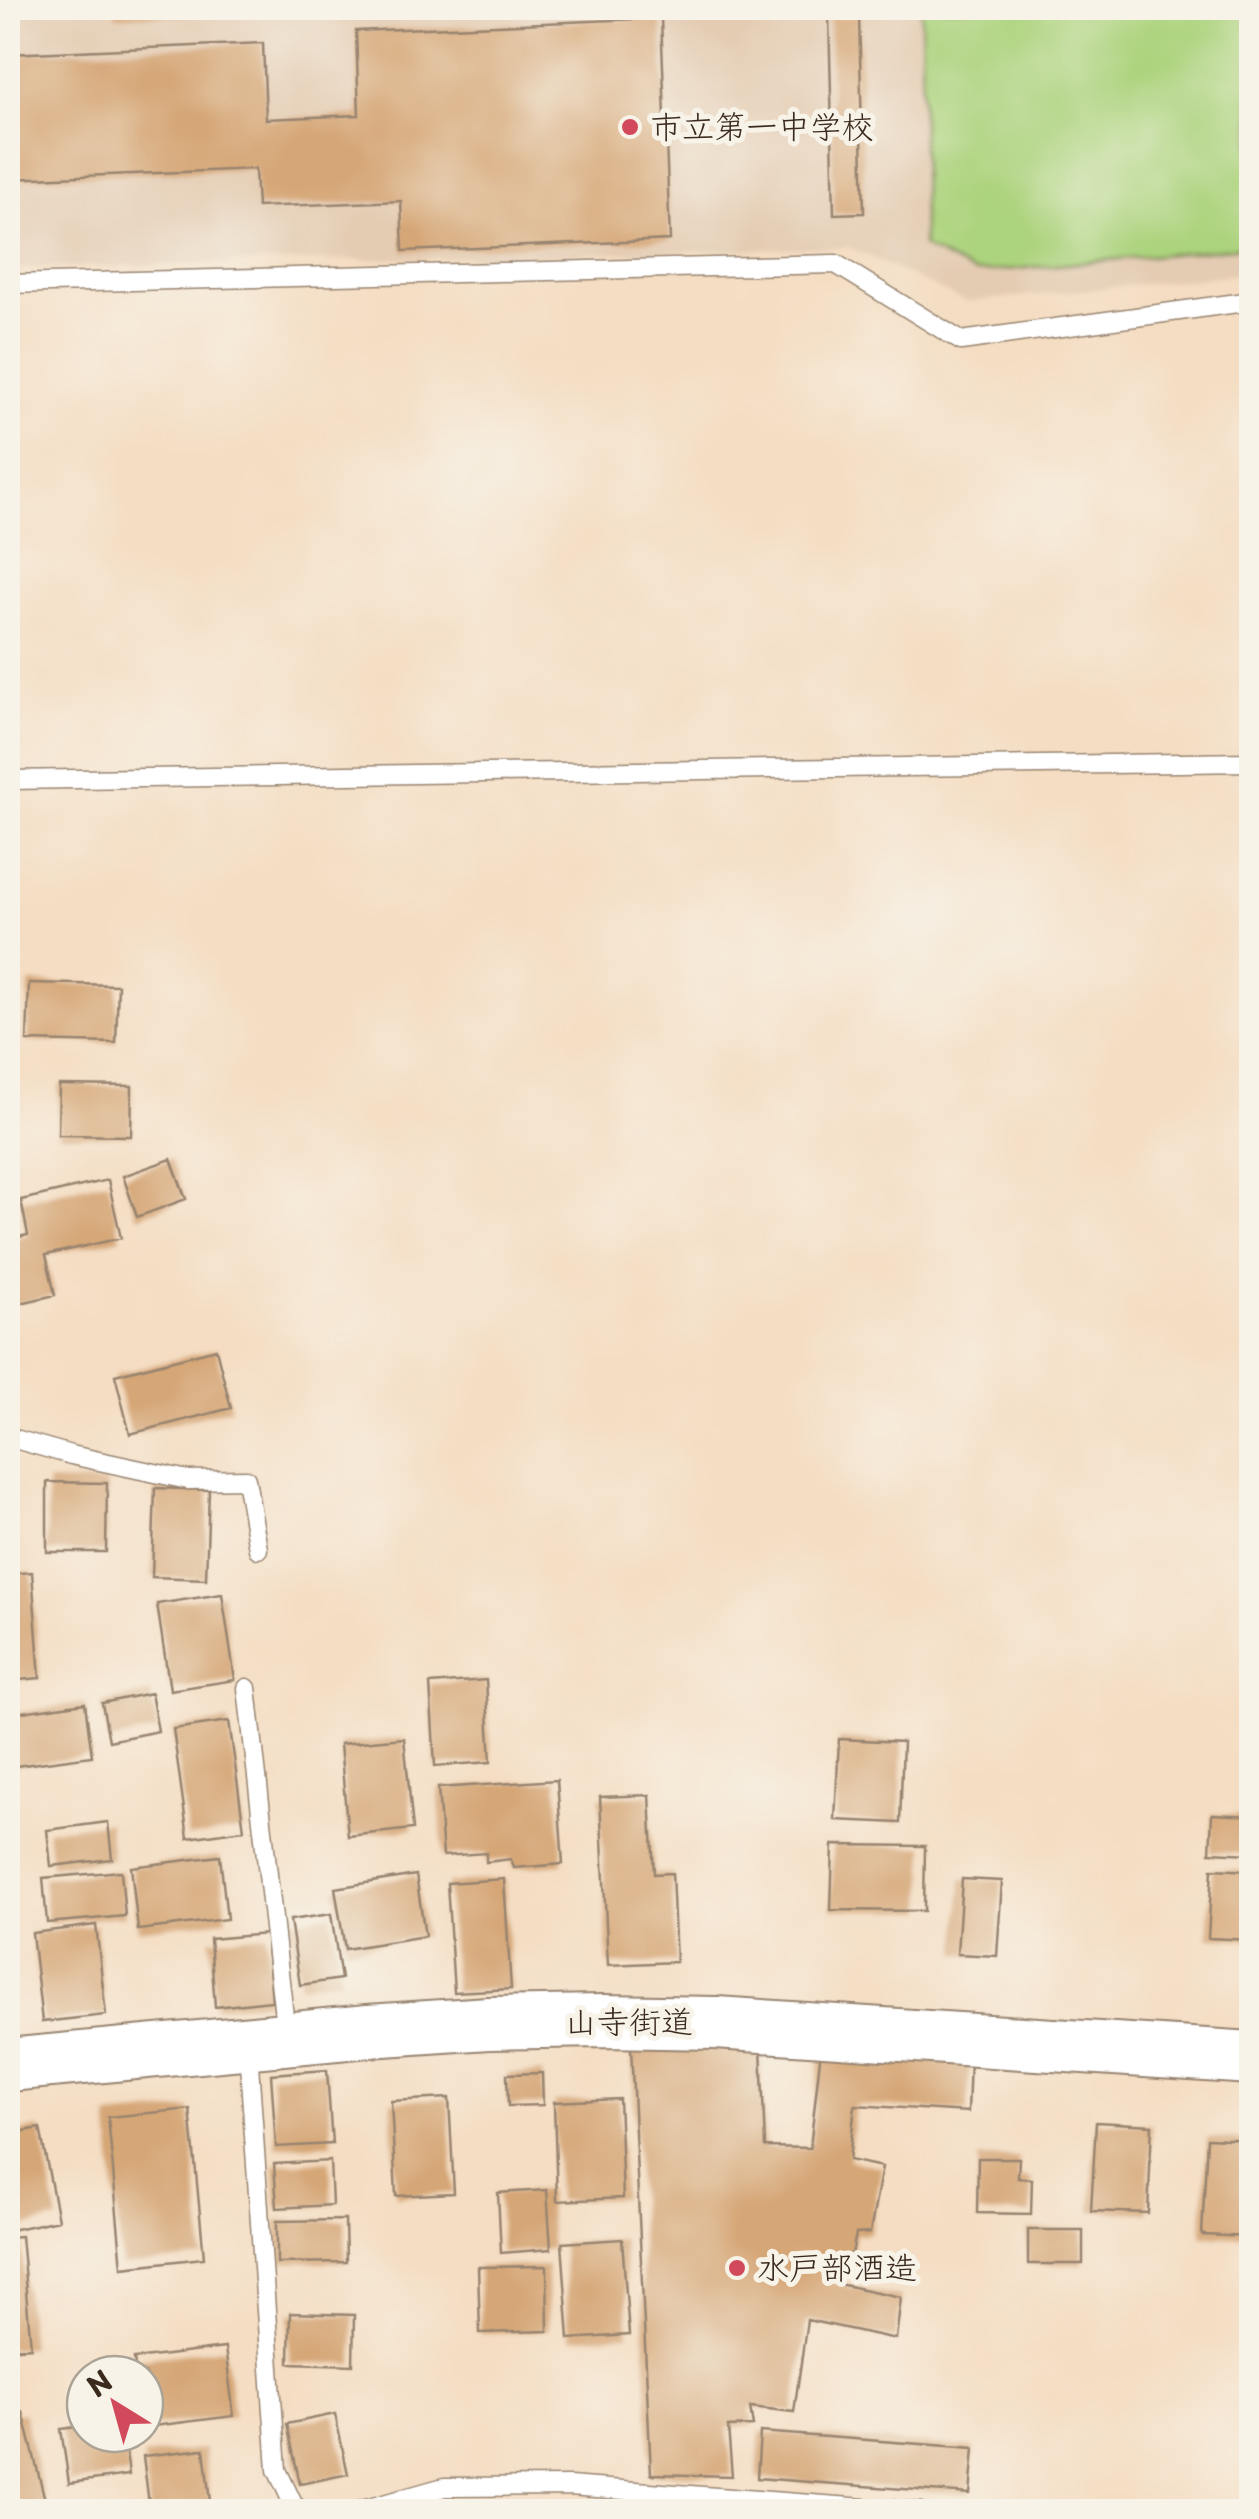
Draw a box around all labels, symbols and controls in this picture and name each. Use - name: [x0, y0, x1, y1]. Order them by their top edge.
- place label: 市立第一中学校: [650, 101, 874, 149]
- marker: 市立第一中学校: [619, 116, 641, 138]
- street label: 山寺街道: [565, 1996, 693, 2044]
- place label: 水戸部酒造: [757, 2242, 917, 2290]
- marker: 水戸部酒造: [726, 2257, 748, 2279]
- north arrow: [65, 2354, 165, 2454]
- text: N: [77, 2359, 121, 2407]

